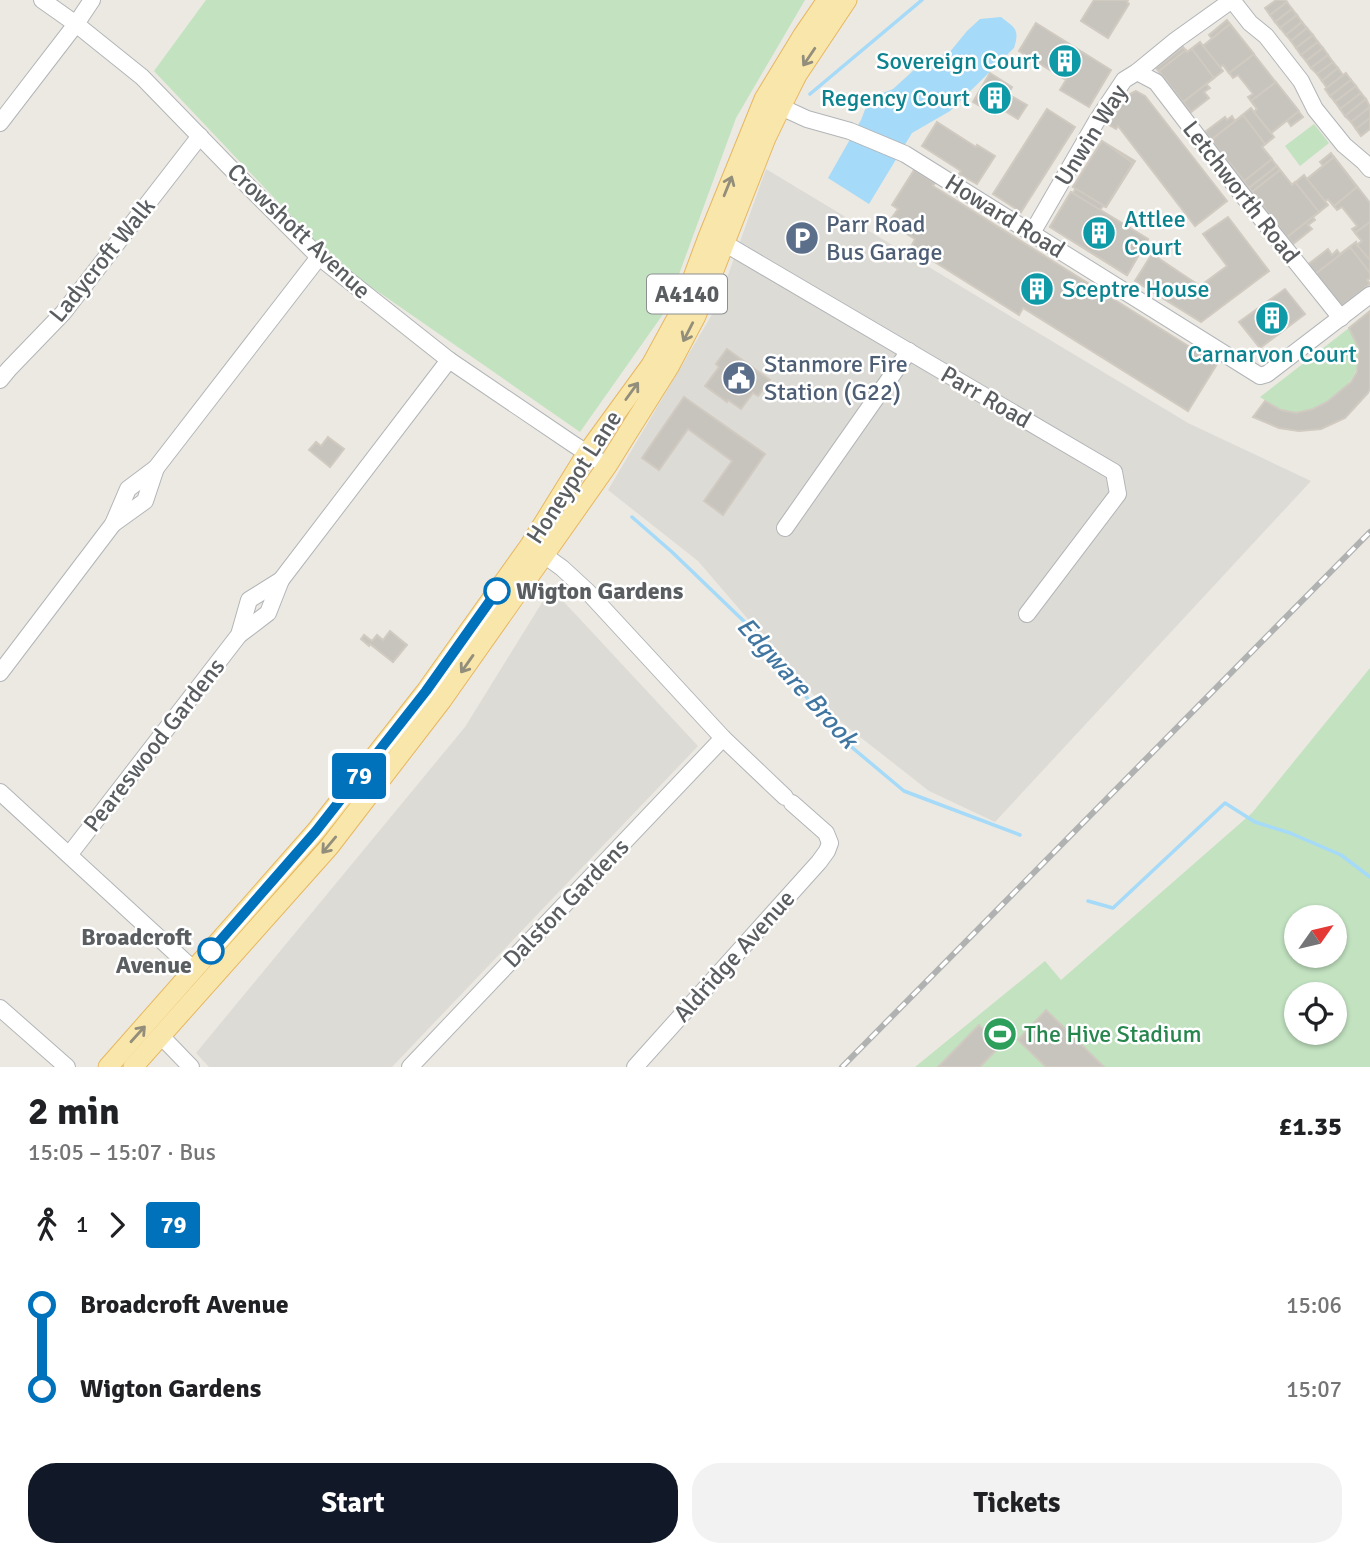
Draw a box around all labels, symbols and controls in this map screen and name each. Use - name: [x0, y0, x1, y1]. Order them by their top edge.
- building icon: Sovereign Court: [1046, 42, 1084, 80]
- place label: Sovereign Court: [876, 46, 1040, 76]
- one-way arrow: [802, 47, 817, 66]
- building icon: Regency Court: [976, 79, 1014, 117]
- street label: Unwin Way: [1048, 79, 1134, 191]
- place label: Regency Court: [821, 83, 970, 113]
- street label: Letchworth Road: [1176, 115, 1306, 269]
- street label: Crowshott Avenue: [221, 157, 377, 305]
- street label: Howard Road: [940, 167, 1070, 265]
- one-way arrow: [723, 175, 736, 197]
- street label: Ladycroft Walk: [43, 192, 161, 328]
- place label: Attlee Court: [1124, 204, 1186, 262]
- place label: Parr Road Bus Garage: [826, 209, 942, 267]
- building icon: Attlee Court: [1080, 214, 1118, 252]
- parking icon: Parr Road Bus Garage: [783, 219, 821, 257]
- building icon: Sceptre House: [1018, 270, 1056, 308]
- road number: A4140: [647, 274, 727, 314]
- place label: Sceptre House: [1062, 274, 1210, 304]
- building icon: Carnarvon Court: [1253, 299, 1291, 337]
- one-way arrow: [681, 321, 695, 341]
- place label: Carnarvon Court: [1187, 339, 1357, 369]
- place label: Stanmore Fire Station (G22): [764, 349, 908, 407]
- public building icon: Stanmore Fire Station (G22): [720, 359, 758, 397]
- street label: Parr Road: [935, 359, 1037, 435]
- one-way arrow: [625, 382, 639, 401]
- street label: Honeypot Lane: [520, 405, 628, 549]
- place label: Wigton Gardens: [516, 576, 684, 606]
- marker: Wigton Gardens: [484, 578, 510, 604]
- water label: Edgware Brook: [730, 611, 866, 757]
- street label: Peareswood Gardens: [77, 652, 231, 838]
- one-way arrow: [460, 654, 474, 673]
- line badge: 79: [328, 753, 390, 799]
- text: 79: [346, 761, 372, 791]
- street label: Dalston Gardens: [497, 832, 635, 974]
- one-way arrow: [322, 836, 337, 854]
- street label: Aldridge Avenue: [667, 884, 801, 1028]
- north arrow: [1284, 905, 1348, 968]
- map controls: [1284, 905, 1347, 1045]
- place label: Broadcroft Avenue: [81, 922, 193, 980]
- marker: Broadcroft Avenue: [198, 938, 224, 964]
- button: locate: [1284, 982, 1347, 1045]
- sports icon: The Hive Stadium: [981, 1015, 1019, 1053]
- place label: The Hive Stadium: [1024, 1019, 1202, 1049]
- one-way arrow: [129, 1026, 146, 1043]
- text: 2 min: [28, 1088, 120, 1135]
- text: £1.35: [1278, 1111, 1342, 1143]
- text: 15:05 – 15:07 · Bus: [28, 1138, 216, 1167]
- icon: walk: [28, 1206, 66, 1244]
- icon: forward: [98, 1206, 136, 1244]
- text: 1: [76, 1210, 88, 1239]
- text: 79: [160, 1210, 186, 1240]
- text: Broadcroft Avenue: [80, 1289, 289, 1321]
- text: 15:06: [1286, 1291, 1342, 1320]
- text: Wigton Gardens: [80, 1373, 261, 1405]
- text: 15:07: [1286, 1375, 1342, 1404]
- button: Start: [28, 1463, 678, 1543]
- button: Tickets: [692, 1463, 1342, 1543]

